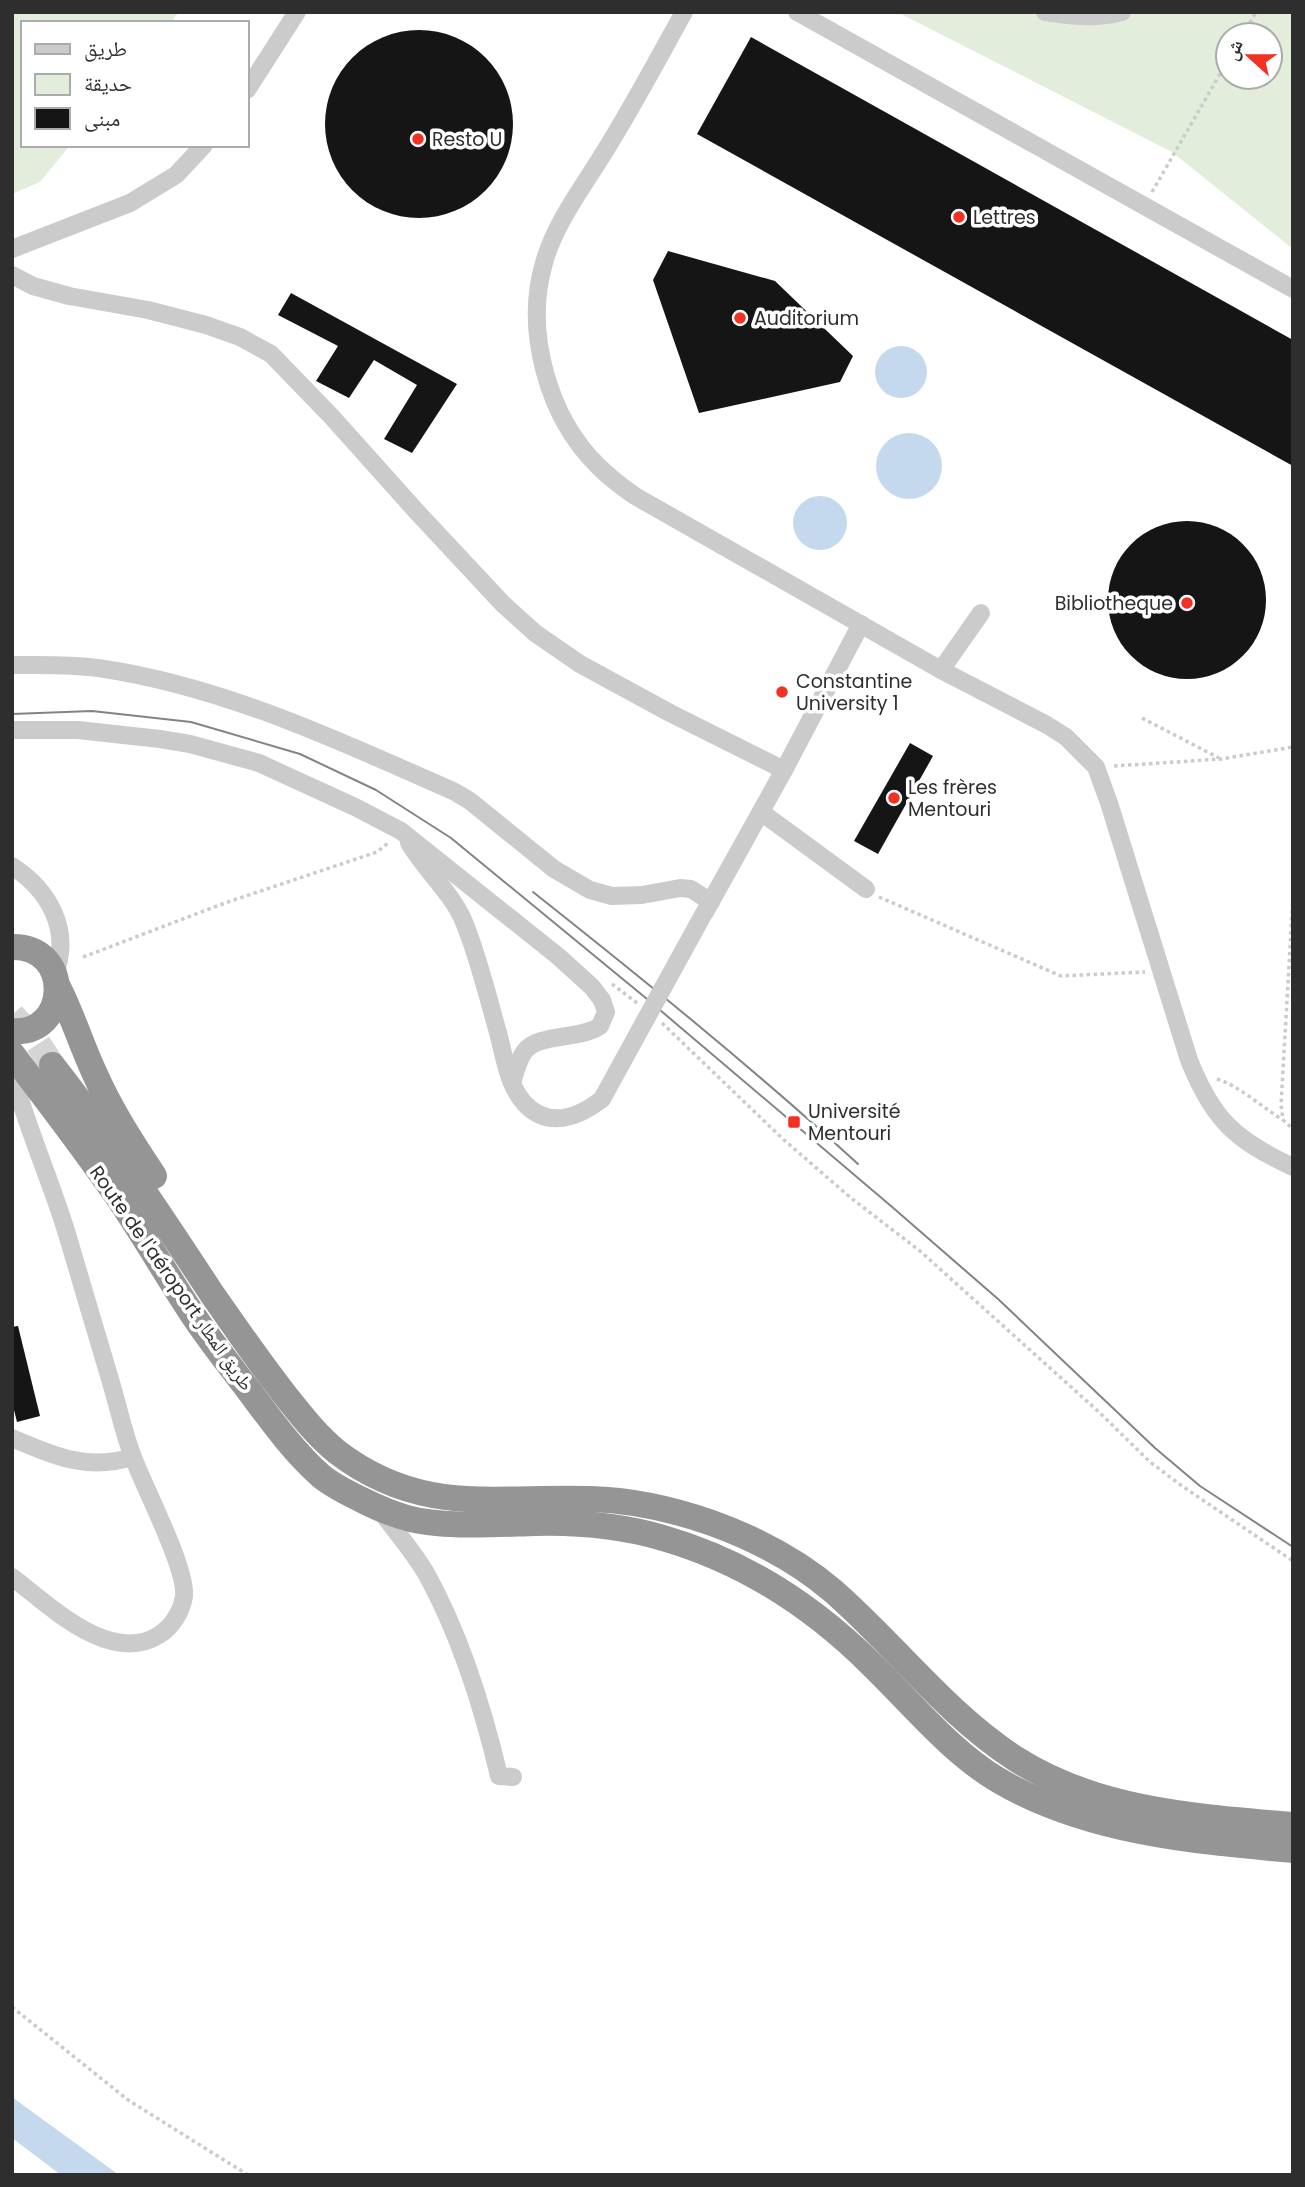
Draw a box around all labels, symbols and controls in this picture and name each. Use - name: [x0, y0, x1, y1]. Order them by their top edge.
- legend: [21, 21, 248, 147]
- north arrow: [1214, 21, 1284, 91]
- text: طريق: [84, 34, 127, 63]
- text: ش: [1217, 36, 1250, 64]
- text: حديقة: [84, 69, 132, 98]
- text: مبنى: [84, 104, 120, 133]
- place label: Resto U: [432, 126, 502, 153]
- marker: Resto U: [410, 131, 426, 147]
- place label: Lettres: [973, 204, 1036, 231]
- marker: Lettres: [951, 209, 967, 225]
- place label: Auditorium: [754, 305, 859, 332]
- marker: Auditorium: [732, 310, 748, 326]
- place label: Bibliotheque: [1055, 590, 1173, 617]
- marker: Bibliotheque: [1179, 595, 1195, 611]
- place label: Constantine University 1: [796, 668, 912, 717]
- marker: Constantine University 1: [774, 684, 790, 700]
- place label: Les frères Mentouri: [908, 774, 997, 823]
- marker: Les frères Mentouri: [886, 790, 902, 806]
- place label: Université Mentouri: [808, 1098, 900, 1147]
- marker: Université Mentouri: [786, 1114, 802, 1130]
- street label: Route de l'aéroport طريق المطار: [83, 1160, 260, 1396]

